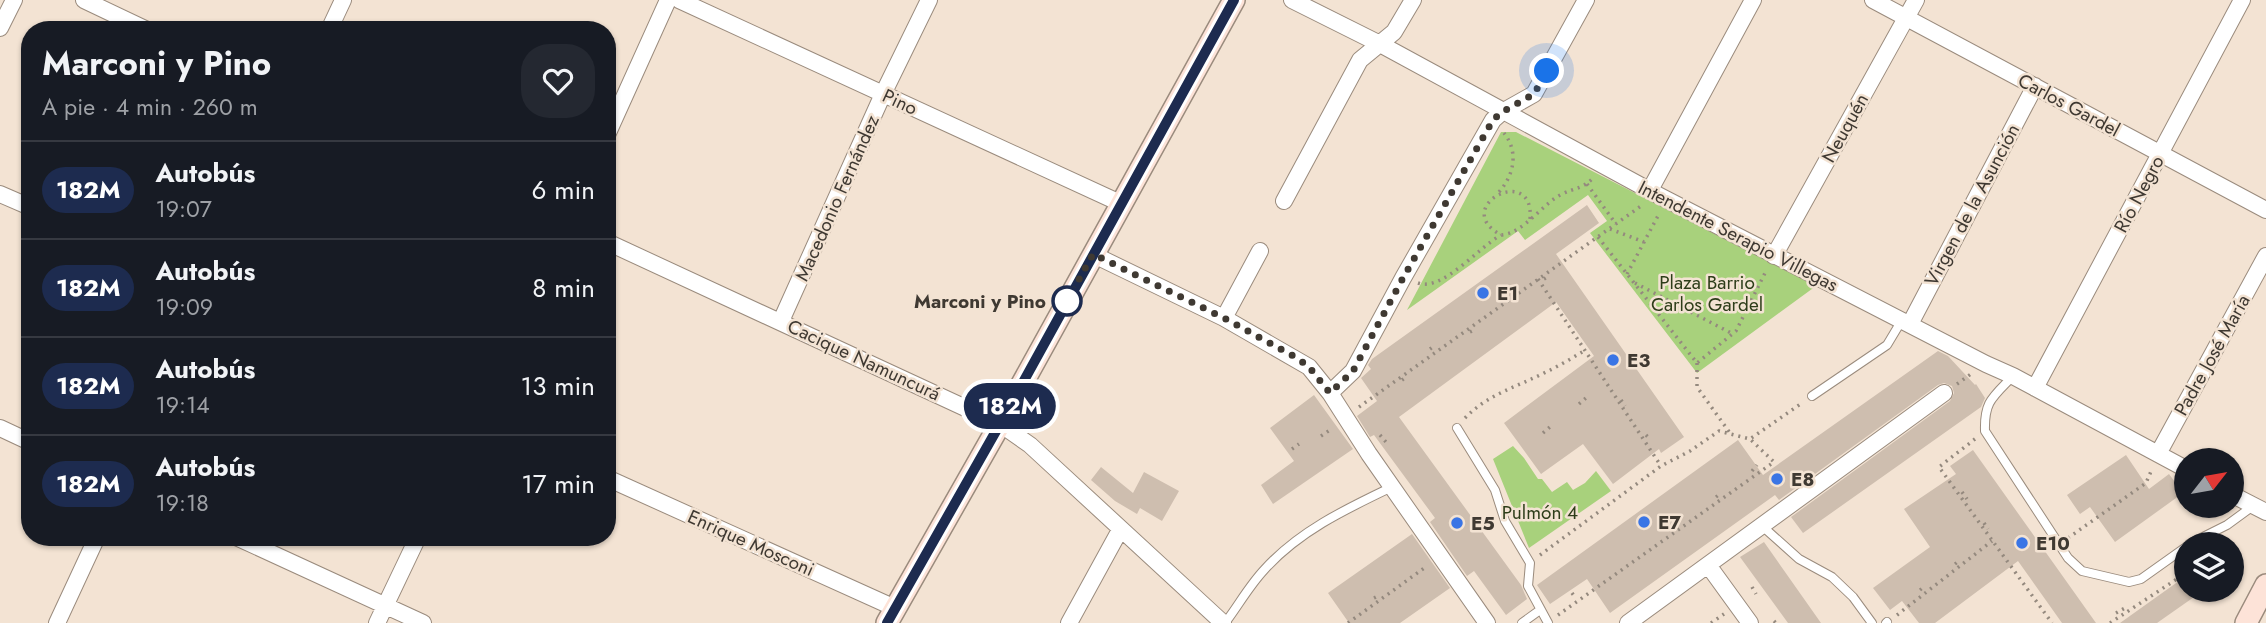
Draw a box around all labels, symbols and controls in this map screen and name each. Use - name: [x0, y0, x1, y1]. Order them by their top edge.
- text: Marconi y Pino: [42, 40, 271, 87]
- button: heart: [521, 44, 595, 118]
- your location: [1529, 53, 1564, 88]
- street label: Carlos Gardel: [2013, 67, 2125, 143]
- street label: Pino: [878, 82, 922, 122]
- street label: Neuquén: [1815, 89, 1875, 167]
- text: A pie · 4 min · 260 m: [42, 90, 258, 124]
- street label: Macedonio Fernández: [788, 110, 886, 285]
- street label: Virgen de la Asunción: [1918, 119, 2026, 291]
- street label: Río Negro: [2107, 151, 2171, 237]
- text: Autobús: [155, 154, 255, 192]
- text: 6 min: [532, 171, 595, 209]
- text: 182M: [56, 172, 120, 207]
- street label: Intendente Serapio Villegas: [1633, 174, 1843, 298]
- text: 19:07: [155, 192, 212, 226]
- text: Autobús: [155, 252, 255, 290]
- text: 8 min: [532, 269, 595, 307]
- park label: Plaza Barrio Carlos Gardel: [1651, 269, 1763, 318]
- text: 182M: [56, 270, 120, 305]
- place label: E1: [1497, 280, 1518, 307]
- marker: E1: [1475, 285, 1491, 301]
- marker: Marconi y Pino: [1052, 286, 1082, 316]
- place label: Marconi y Pino: [914, 288, 1046, 315]
- text: 19:09: [155, 290, 213, 324]
- street label: Padre José María: [2168, 290, 2256, 420]
- street label: Cacique Namuncurá: [783, 313, 945, 407]
- place label: E3: [1627, 347, 1650, 374]
- text: Autobús: [155, 350, 255, 388]
- marker: E3: [1605, 352, 1621, 368]
- text: 13 min: [521, 367, 595, 405]
- text: 182M: [56, 368, 120, 403]
- line badge: 182M: [961, 383, 1059, 429]
- text: 19:14: [155, 388, 210, 422]
- text: 182M: [978, 388, 1042, 423]
- text: Autobús: [155, 448, 255, 486]
- north arrow: [2174, 448, 2244, 518]
- map controls: [2174, 448, 2244, 602]
- text: 17 min: [521, 465, 595, 503]
- text: 182M: [56, 466, 120, 501]
- place label: E8: [1791, 466, 1814, 493]
- marker: E8: [1769, 471, 1785, 487]
- text: 19:18: [155, 486, 209, 520]
- park label: Pulmón 4: [1502, 499, 1578, 526]
- street label: Enrique Mosconi: [683, 503, 819, 583]
- place label: E7: [1658, 509, 1681, 536]
- place label: E5: [1471, 510, 1495, 537]
- marker: E7: [1636, 514, 1652, 530]
- marker: E5: [1449, 515, 1465, 531]
- place label: E10: [2036, 530, 2070, 557]
- button: layers: [2174, 532, 2244, 602]
- marker: E10: [2014, 535, 2030, 551]

